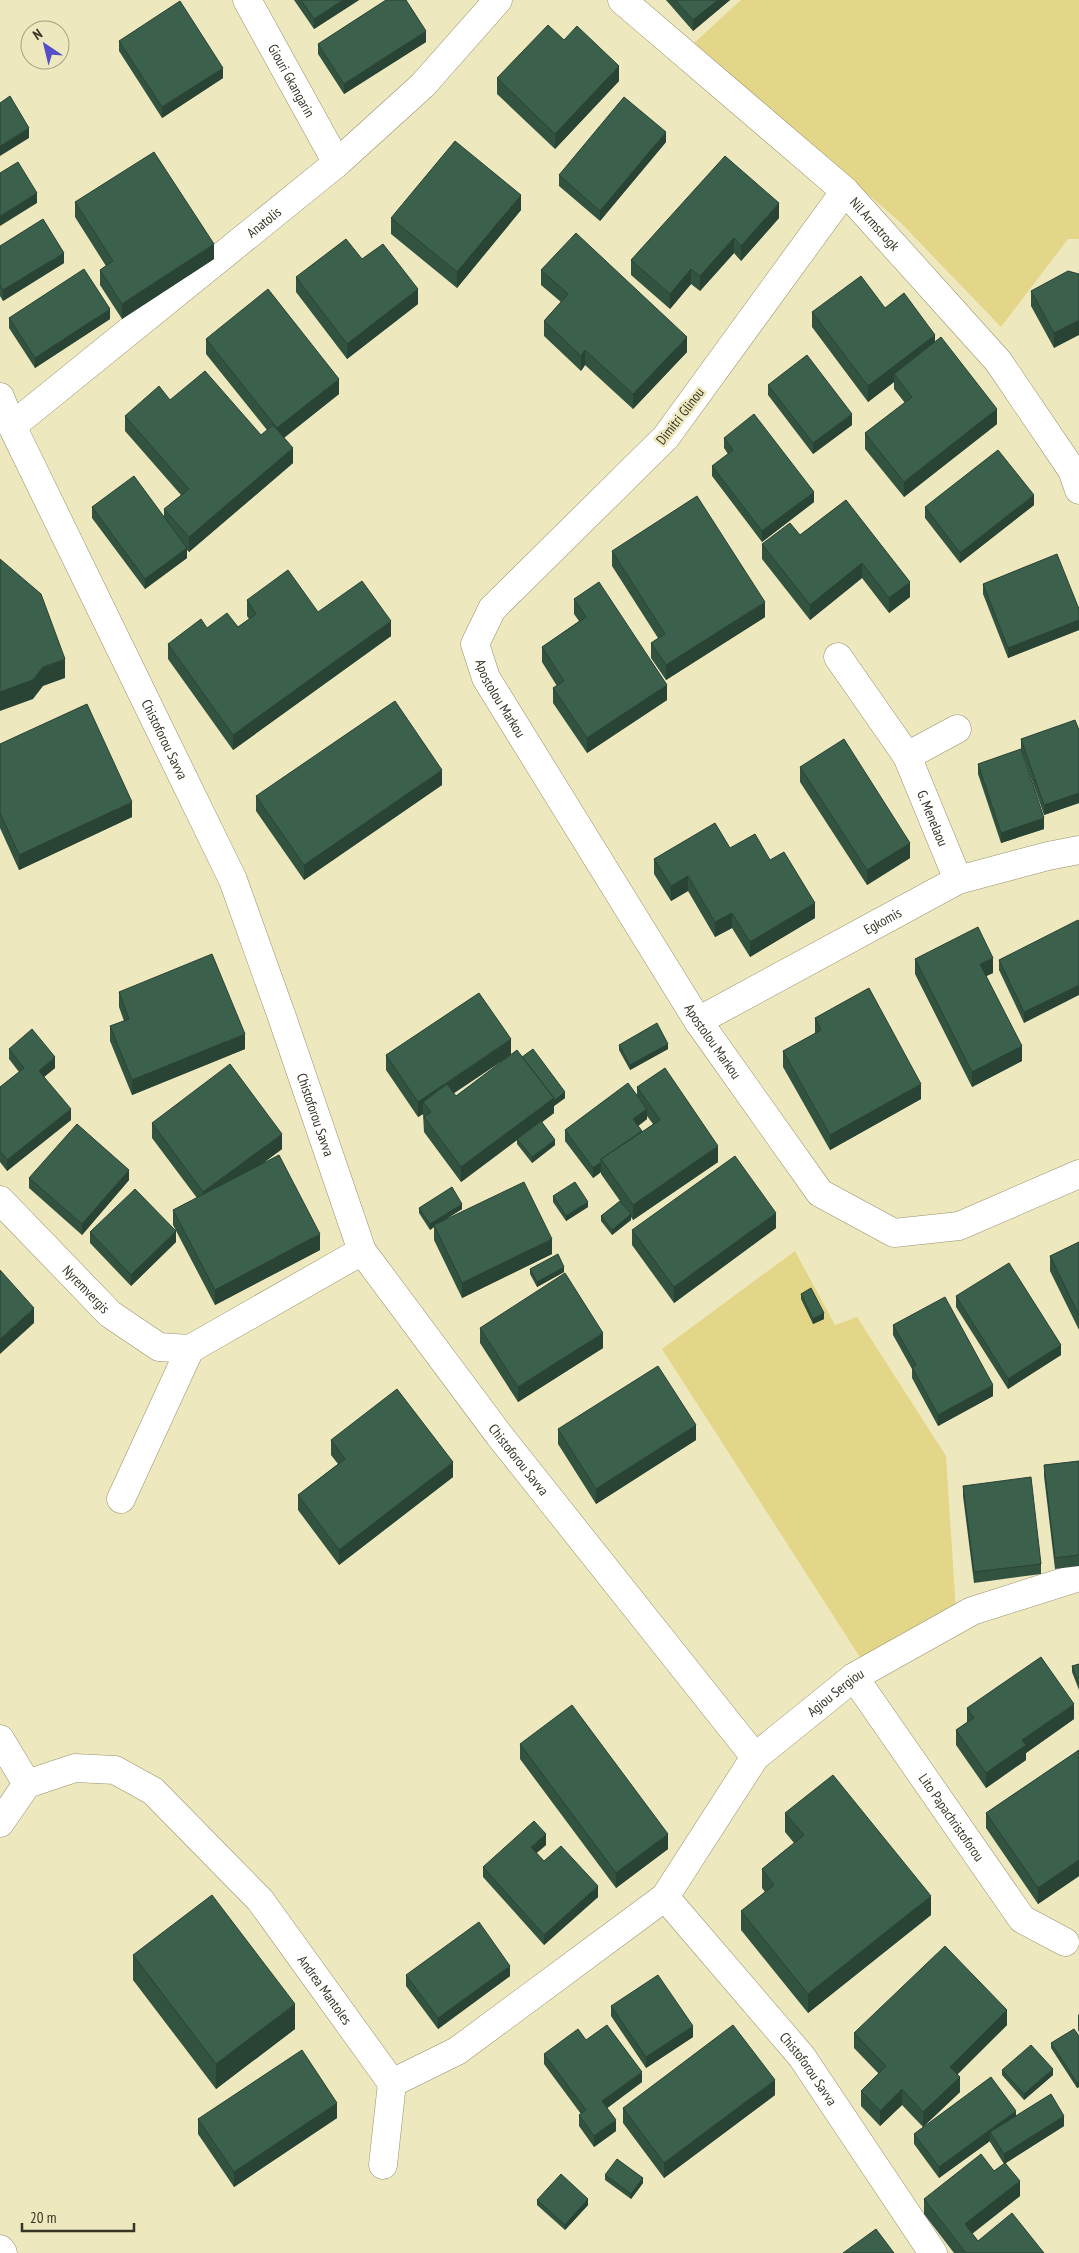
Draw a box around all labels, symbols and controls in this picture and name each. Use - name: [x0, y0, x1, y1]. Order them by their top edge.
- north arrow: [20, 20, 70, 70]
- text: N: [29, 25, 46, 44]
- street label: Giouri Gkangarin: [264, 41, 319, 120]
- street label: Nil Armstrogk: [846, 193, 904, 255]
- street label: Anatolis: [243, 203, 285, 242]
- street label: Dimitri Glinou: [652, 384, 708, 448]
- street label: Apostolou Markou: [471, 657, 530, 741]
- street label: Chistoforou Savva: [137, 696, 192, 782]
- street label: G. Menelaou: [913, 788, 952, 849]
- street label: Egkomis: [861, 903, 905, 938]
- street label: Apostolou Markou: [681, 1001, 745, 1082]
- street label: Chistoforou Savva: [293, 1071, 338, 1159]
- street label: Nyremvergis: [59, 1261, 114, 1317]
- street label: Chistoforou Savva: [485, 1420, 553, 1499]
- street label: Agiou Sergiou: [803, 1664, 867, 1720]
- street label: Lito Papachristoforou: [915, 1770, 988, 1865]
- street label: Andrea Mantoles: [294, 1952, 356, 2028]
- street label: Chistoforou Savva: [776, 2028, 841, 2109]
- scale bar: [22, 2200, 135, 2232]
- text: 20 m: [30, 2208, 56, 2227]

